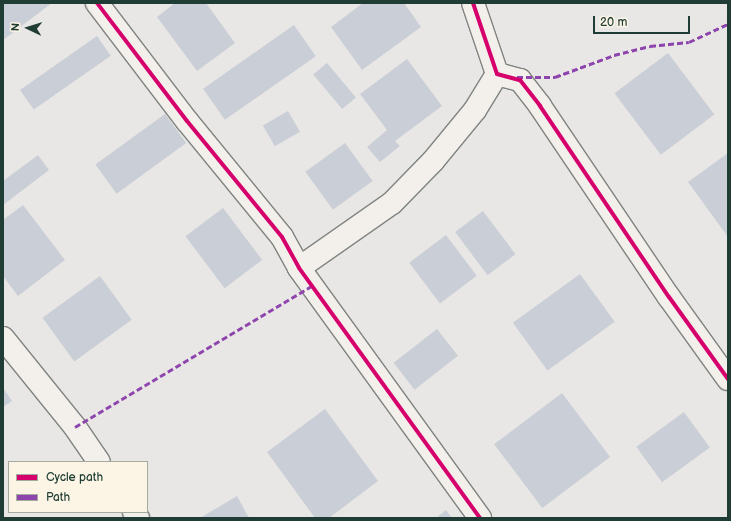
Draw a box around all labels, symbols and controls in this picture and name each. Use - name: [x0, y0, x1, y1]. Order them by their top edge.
- north arrow: [8, 8, 48, 48]
- scale bar: [595, 8, 692, 34]
- text: 20 m: [600, 15, 627, 30]
- text: N: [9, 23, 22, 32]
- legend: [8, 461, 148, 513]
- text: Cycle path: [46, 470, 103, 485]
- text: Path: [46, 490, 70, 505]

